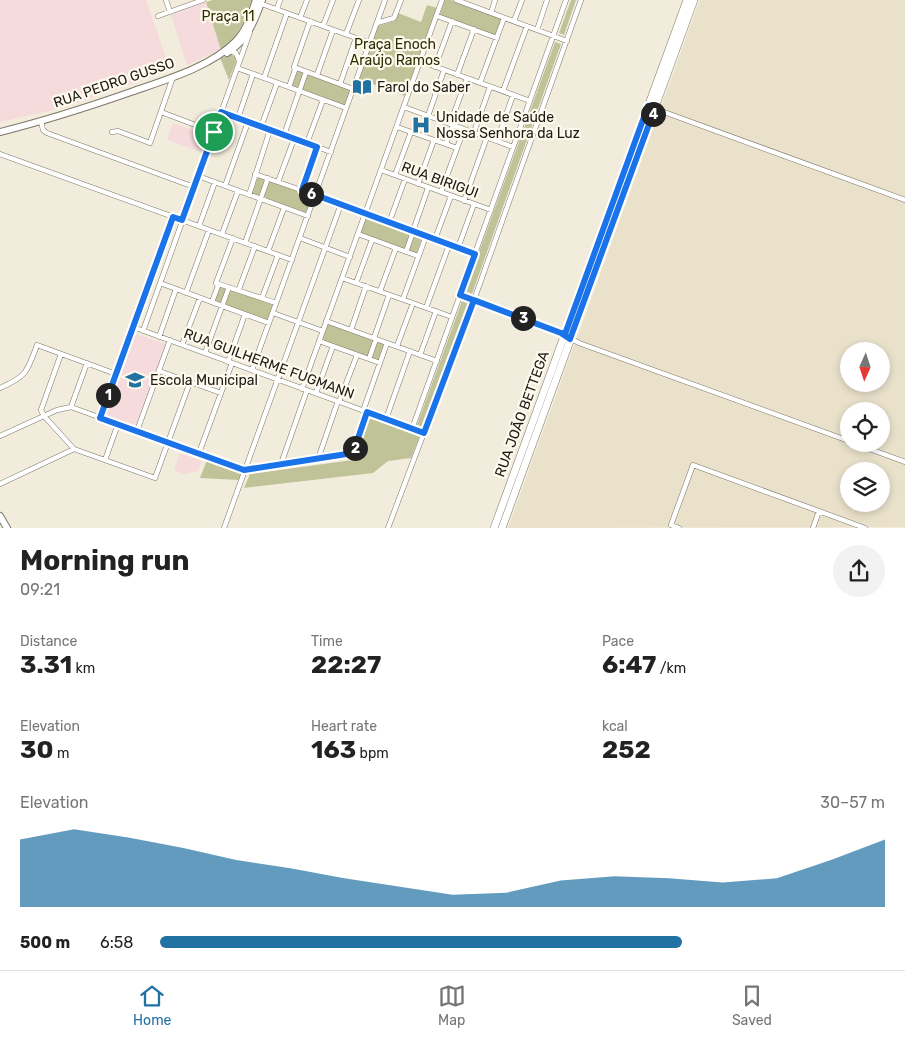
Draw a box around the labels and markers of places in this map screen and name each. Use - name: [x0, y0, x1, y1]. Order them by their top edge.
- library icon: Farol do Saber: [351, 76, 373, 98]
- place label: Farol do Saber: [377, 79, 471, 96]
- pin: 4: [640, 102, 666, 126]
- place label: Unidade de Saúde Nossa Senhora da Luz: [436, 109, 580, 142]
- pin: [193, 111, 235, 153]
- hospital icon: Unidade de Saúde Nossa Senhora da Luz: [410, 114, 432, 136]
- pin: 6: [298, 182, 324, 206]
- pin: 3: [510, 306, 536, 330]
- school or university icon: Escola Municipal: [124, 369, 146, 391]
- place label: Escola Municipal: [150, 372, 258, 389]
- pin: 1: [96, 382, 120, 408]
- pin: 2: [342, 436, 368, 460]

